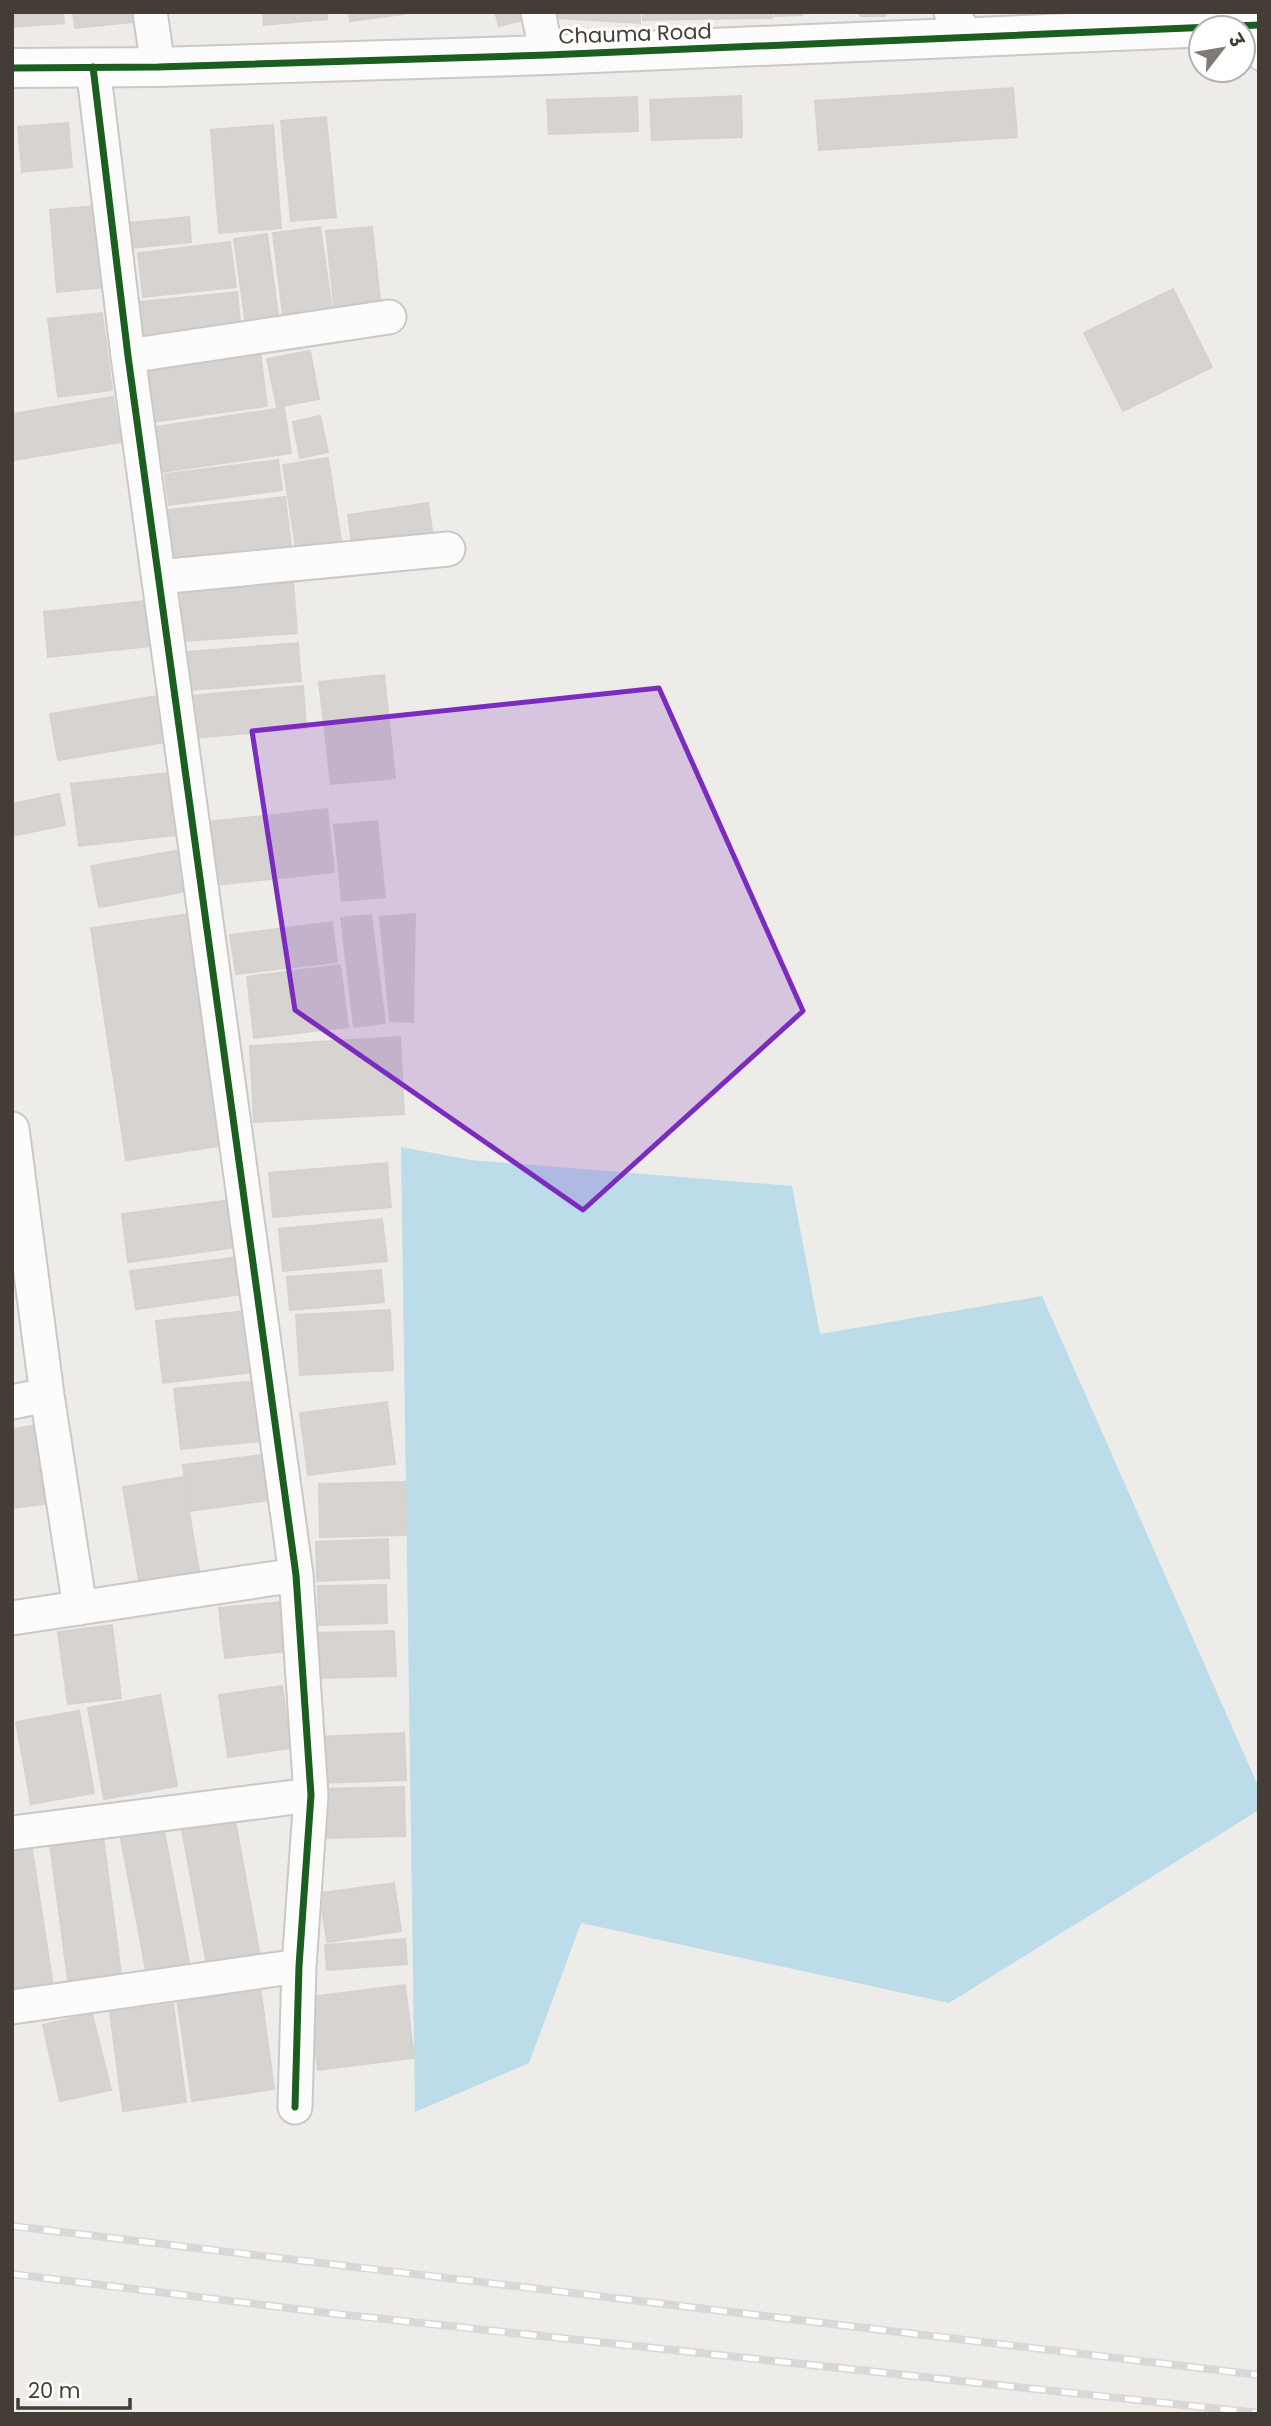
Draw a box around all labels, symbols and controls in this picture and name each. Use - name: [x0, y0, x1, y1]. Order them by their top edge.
- north arrow: [1187, 14, 1257, 84]
- street label: Chauma Road: [558, 16, 712, 51]
- text: उ: [1221, 28, 1251, 53]
- scale bar: [18, 2366, 130, 2410]
- text: 20 m: [28, 2376, 81, 2405]

